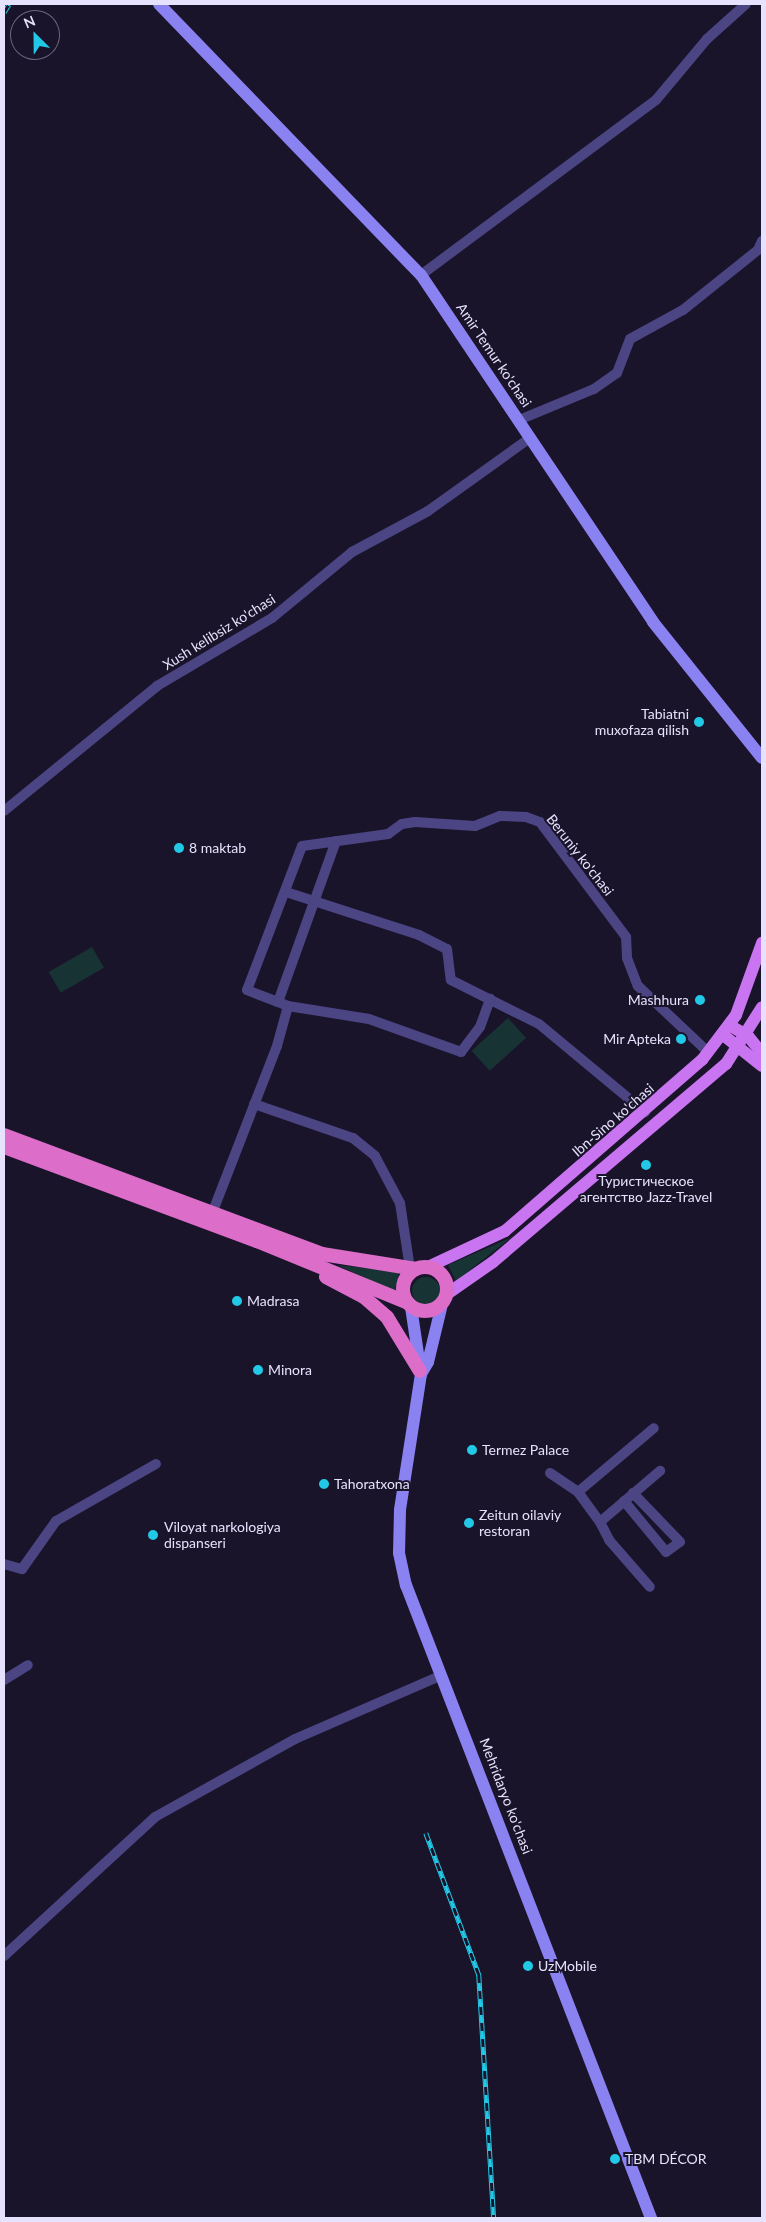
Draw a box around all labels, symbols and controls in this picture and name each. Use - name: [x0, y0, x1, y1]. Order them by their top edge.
- north arrow: [10, 10, 60, 60]
- text: N: [21, 12, 38, 32]
- street label: Amir Temur ko'chasi: [453, 299, 535, 411]
- street label: Xush kelibsiz ko'chasi: [160, 591, 278, 673]
- place label: Tabiatni muxofaza qilish: [595, 706, 689, 739]
- marker: Tabiatni muxofaza qilish: [693, 716, 705, 728]
- street label: Beruniy ko'chasi: [543, 811, 617, 899]
- place label: 8 maktab: [189, 840, 246, 856]
- marker: 8 maktab: [173, 842, 185, 854]
- place label: Mashhura: [628, 992, 689, 1008]
- marker: Mashhura: [693, 993, 707, 1007]
- place label: Mir Apteka: [602, 1031, 671, 1047]
- marker: Mir Apteka: [675, 1033, 687, 1045]
- street label: Ibn-Sino ko'chasi: [569, 1080, 657, 1160]
- marker: Туристическое агентство Jazz-Travel: [640, 1159, 652, 1171]
- place label: Туристическое агентство Jazz-Travel: [580, 1173, 712, 1206]
- place label: Madrasa: [247, 1293, 300, 1309]
- marker: Madrasa: [231, 1295, 243, 1307]
- place label: Minora: [268, 1362, 312, 1378]
- marker: Minora: [252, 1364, 264, 1376]
- place label: Termez Palace: [482, 1442, 569, 1458]
- marker: Termez Palace: [466, 1444, 478, 1456]
- place label: Tahoratxona: [334, 1476, 410, 1492]
- marker: Tahoratxona: [318, 1478, 330, 1490]
- place label: Zeitun oilaviy restoran: [479, 1507, 561, 1540]
- marker: Zeitun oilaviy restoran: [463, 1517, 475, 1529]
- place label: Viloyat narkologiya dispanseri: [164, 1519, 281, 1551]
- marker: Viloyat narkologiya dispanseri: [146, 1528, 160, 1542]
- street label: Мehridaryo ko'chasi: [476, 1736, 536, 1856]
- place label: UzMobile: [538, 1958, 597, 1974]
- marker: UzMobile: [522, 1960, 534, 1972]
- place label: TBM DÉCOR: [625, 2151, 707, 2167]
- marker: TBM DÉCOR: [609, 2153, 621, 2165]

